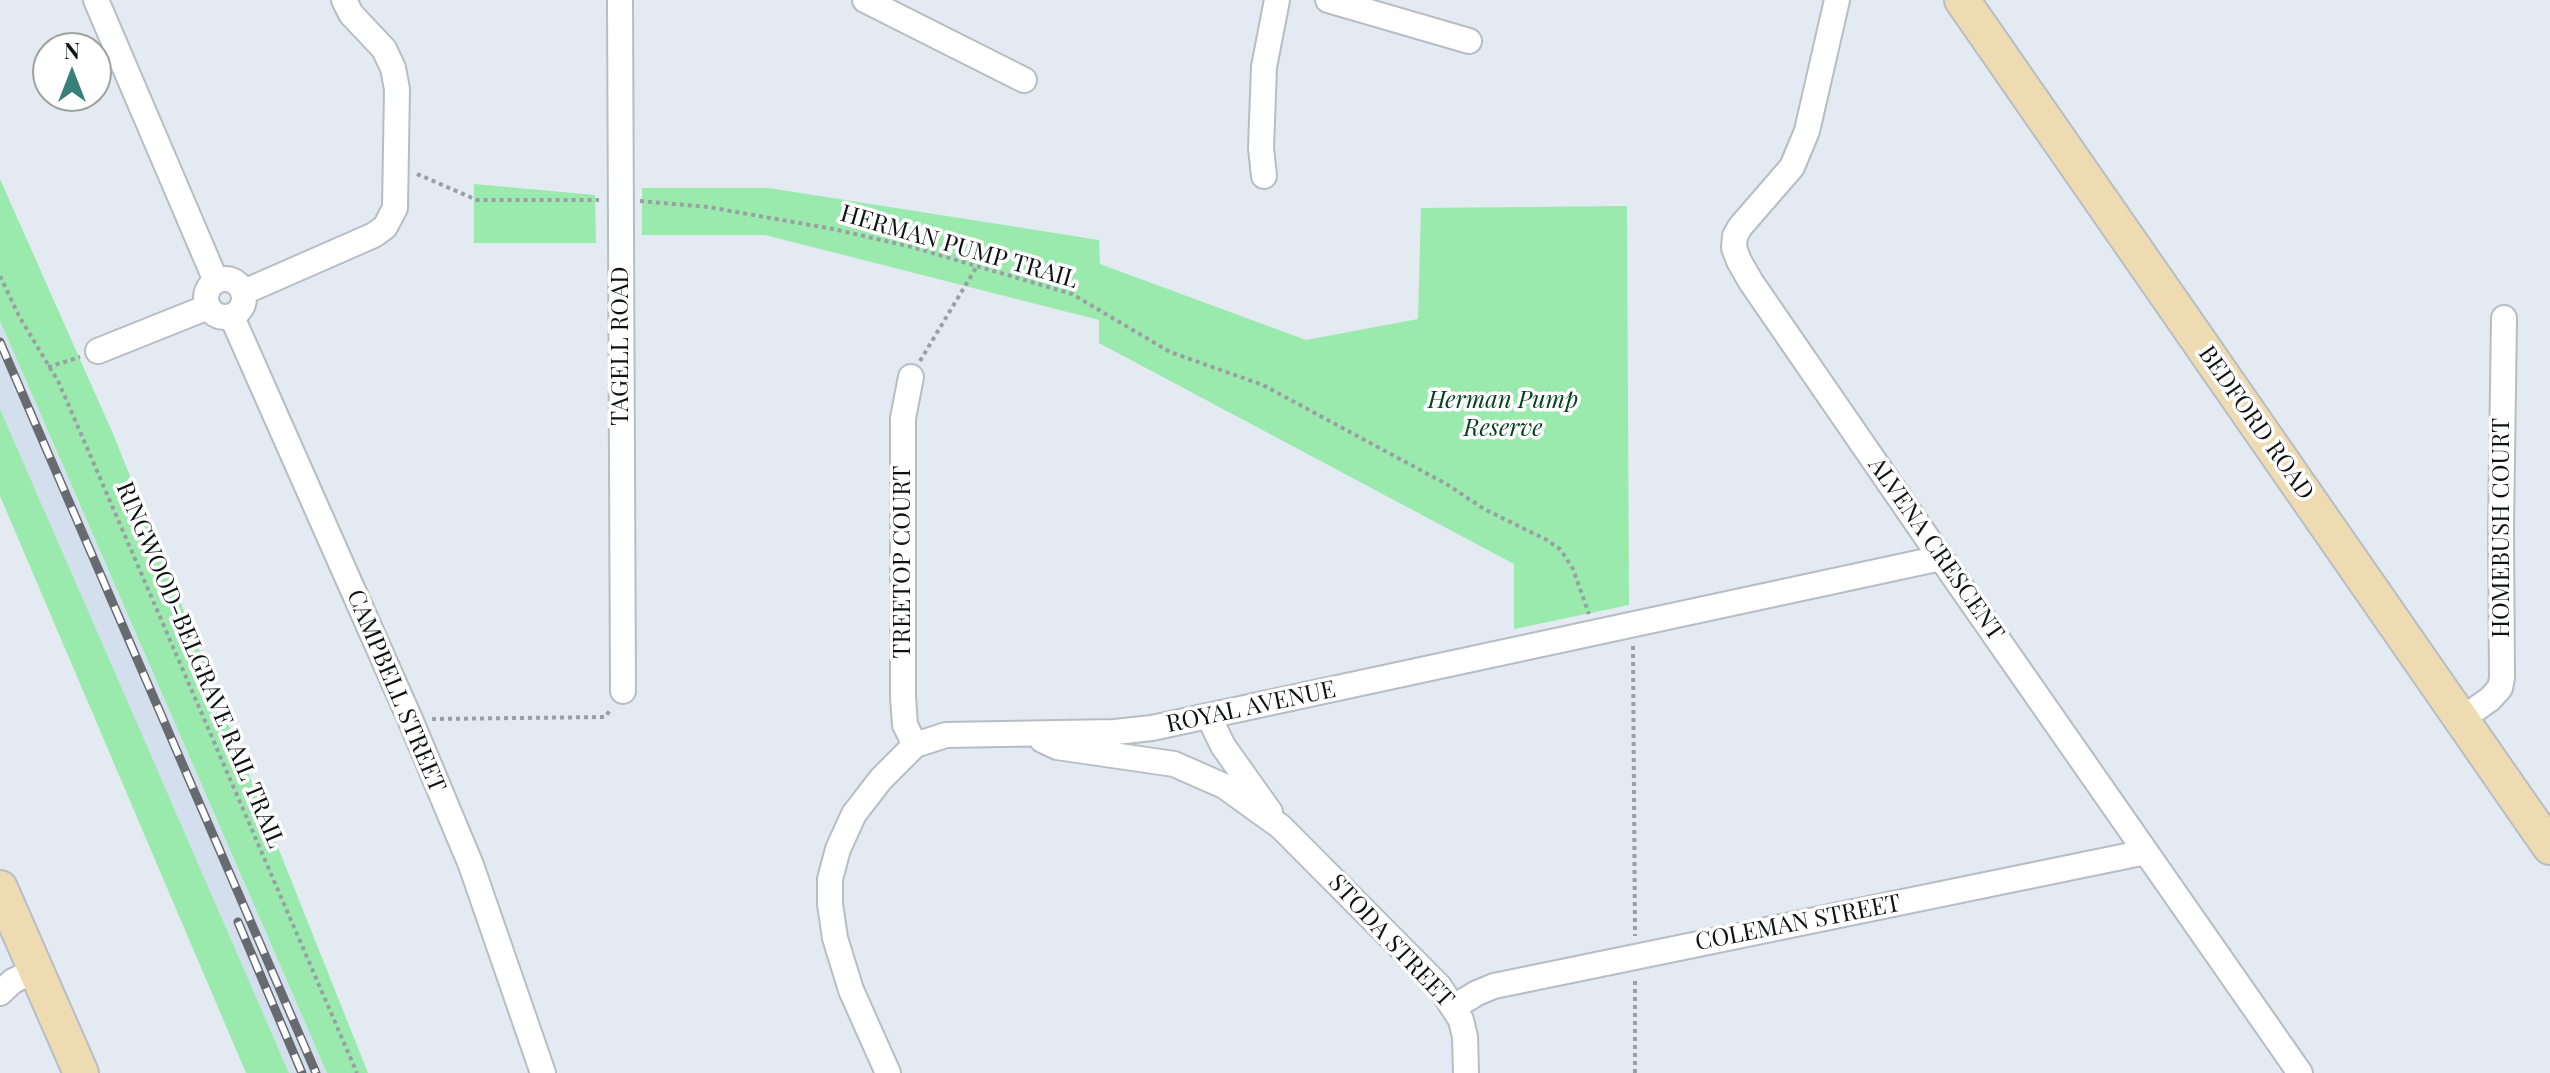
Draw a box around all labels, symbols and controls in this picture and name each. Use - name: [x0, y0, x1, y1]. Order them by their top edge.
- north arrow: [32, 32, 112, 112]
- text: N: [64, 35, 80, 65]
- street label: HERMAN PUMP TRAIL: [837, 199, 1081, 295]
- street label: TAGELL ROAD: [607, 266, 635, 426]
- street label: BEDFORD ROAD: [2192, 340, 2320, 506]
- park label: Herman Pump Reserve: [1428, 387, 1578, 443]
- street label: HOMEBUSH COURT: [2488, 418, 2516, 638]
- street label: ALVENA CRESCENT: [1862, 452, 2010, 646]
- street label: TREETOP COURT: [889, 465, 917, 659]
- street label: RINGWOOD-BELGRAVE RAIL TRAIL: [110, 478, 290, 852]
- street label: CAMPBELL STREET: [340, 585, 452, 797]
- street label: ROYAL AVENUE: [1164, 675, 1338, 739]
- street label: STODA STREET: [1322, 869, 1460, 1013]
- street label: COLEMAN STREET: [1693, 889, 1903, 957]

